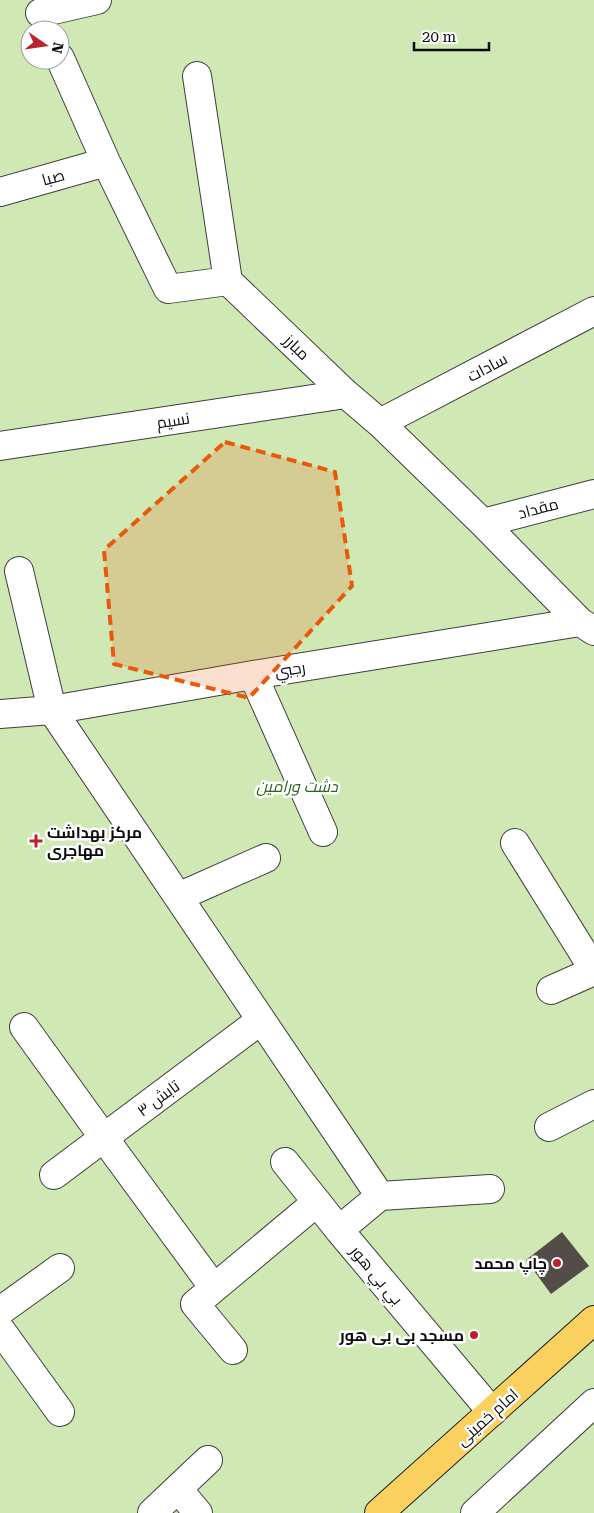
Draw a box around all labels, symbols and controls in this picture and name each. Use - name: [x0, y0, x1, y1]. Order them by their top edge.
- north arrow: [20, 20, 70, 70]
- scale bar: [414, 20, 489, 52]
- text: 20 m: [422, 28, 457, 46]
- text: N: [49, 41, 67, 55]
- street label: صبا: [40, 165, 67, 190]
- street label: مبارز: [279, 330, 313, 364]
- street label: سادات: [464, 349, 511, 386]
- street label: نسيم: [155, 409, 191, 434]
- street label: مقداد: [516, 494, 560, 523]
- street label: رجبي: [273, 658, 307, 685]
- park label: دشت ورامین: [256, 777, 339, 796]
- place label: مرکز بهداشت مهاجری: [47, 823, 142, 860]
- marker: مرکز بهداشت مهاجری: [29, 834, 43, 848]
- street label: تابش ۳: [133, 1076, 184, 1121]
- street label: بي بي هور: [343, 1241, 407, 1311]
- place label: چاپ محمد: [474, 1254, 547, 1275]
- marker: چاپ محمد: [551, 1257, 563, 1269]
- place label: مسجد بی بی هور: [339, 1326, 464, 1345]
- marker: مسجد بی بی هور: [468, 1329, 480, 1341]
- street label: امام خمینی: [453, 1385, 523, 1452]

